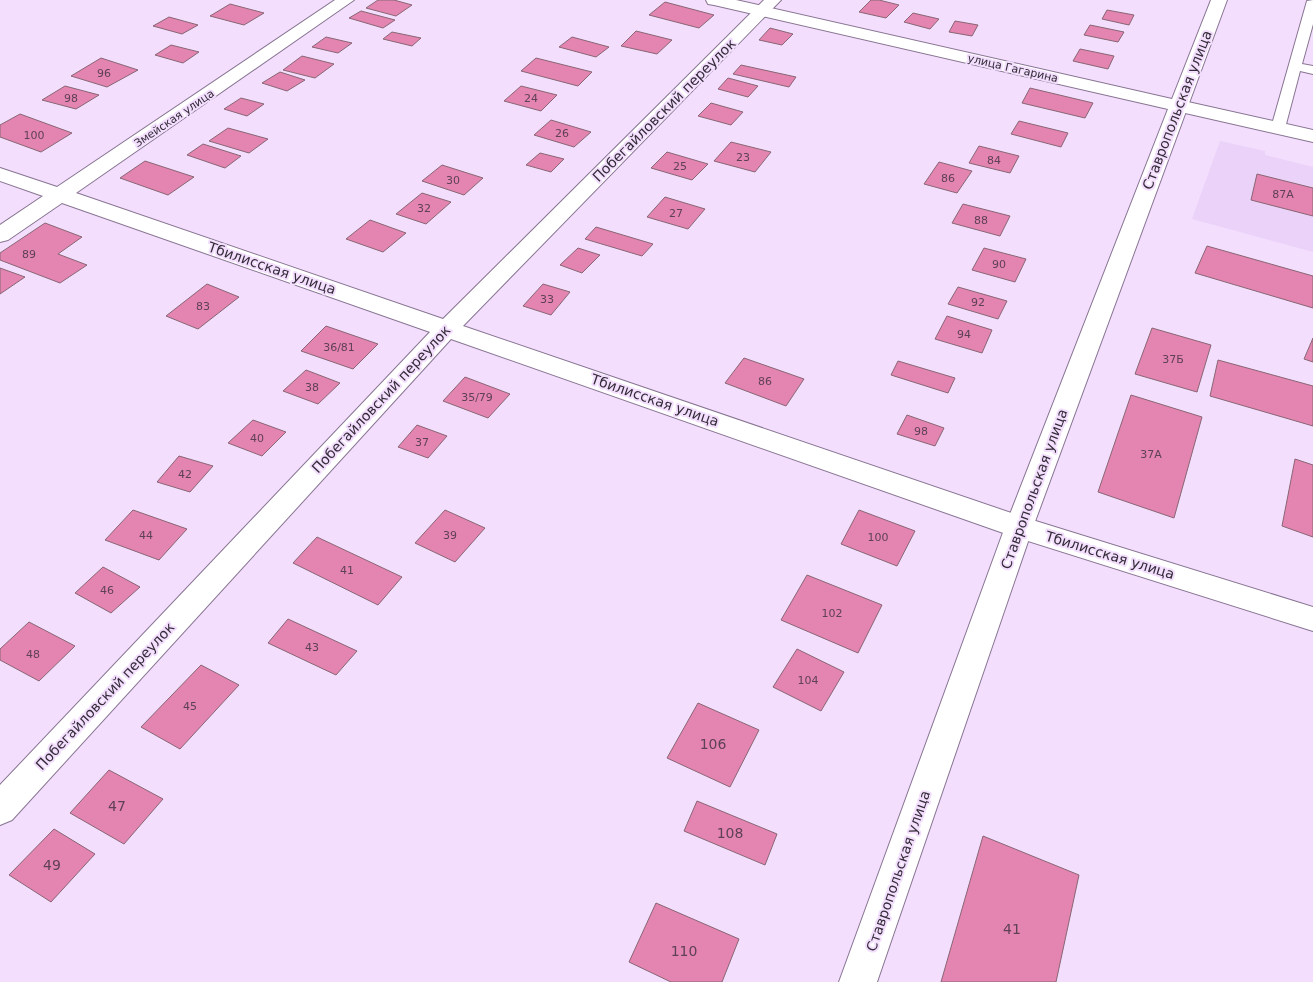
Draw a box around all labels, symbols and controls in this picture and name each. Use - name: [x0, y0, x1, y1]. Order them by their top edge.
- street label: Ставропольская улица: [1139, 28, 1215, 192]
- street label: Побегайловский переулок: [589, 35, 739, 185]
- street label: улица Гагарина: [966, 52, 1059, 85]
- house number: 96: [97, 67, 111, 80]
- street label: Змейская улица: [132, 87, 217, 150]
- house number: 98: [64, 92, 78, 105]
- house number: 24: [524, 92, 538, 105]
- house number: 26: [555, 127, 569, 140]
- house number: 100: [24, 129, 45, 142]
- house number: 23: [736, 151, 750, 164]
- house number: 84: [987, 154, 1001, 167]
- house number: 25: [673, 160, 687, 173]
- house number: 86: [941, 172, 955, 185]
- house number: 30: [446, 174, 460, 187]
- house number: 87А: [1272, 188, 1294, 201]
- house number: 32: [417, 202, 431, 215]
- house number: 27: [669, 207, 683, 220]
- house number: 88: [974, 214, 988, 227]
- street label: Тбилисская улица: [205, 238, 338, 297]
- house number: 89: [22, 248, 36, 261]
- house number: 90: [992, 258, 1006, 271]
- house number: 33: [540, 293, 554, 306]
- house number: 92: [971, 296, 985, 309]
- house number: 83: [196, 300, 210, 313]
- street label: Побегайловский переулок: [308, 322, 454, 476]
- house number: 94: [957, 328, 971, 341]
- house number: 36/81: [323, 341, 355, 354]
- house number: 37Б: [1162, 353, 1184, 366]
- street label: Тбилисская улица: [588, 370, 721, 429]
- house number: 86: [758, 375, 772, 388]
- house number: 38: [305, 381, 319, 394]
- house number: 35/79: [461, 391, 493, 404]
- street label: Ставропольская улица: [998, 407, 1070, 571]
- house number: 98: [914, 425, 928, 438]
- house number: 40: [250, 432, 264, 445]
- house number: 37: [415, 436, 429, 449]
- house number: 37А: [1140, 448, 1162, 461]
- house number: 42: [178, 468, 192, 481]
- street label: Тбилисская улица: [1043, 527, 1176, 582]
- house number: 44: [139, 529, 153, 542]
- house number: 39: [443, 529, 457, 542]
- house number: 100: [868, 531, 889, 544]
- house number: 41: [340, 564, 354, 577]
- house number: 46: [100, 584, 114, 597]
- house number: 102: [822, 607, 843, 620]
- street label: Побегайловский переулок: [32, 619, 178, 773]
- house number: 43: [305, 641, 319, 654]
- house number: 48: [26, 648, 40, 661]
- house number: 104: [798, 674, 819, 687]
- house number: 45: [183, 700, 197, 713]
- house number: 106: [700, 736, 726, 752]
- street label: Ставропольская улица: [863, 788, 933, 954]
- house number: 47: [108, 798, 126, 814]
- house number: 108: [717, 825, 743, 841]
- house number: 49: [43, 857, 61, 873]
- house number: 41: [1003, 921, 1021, 937]
- house number: 110: [671, 943, 697, 959]

